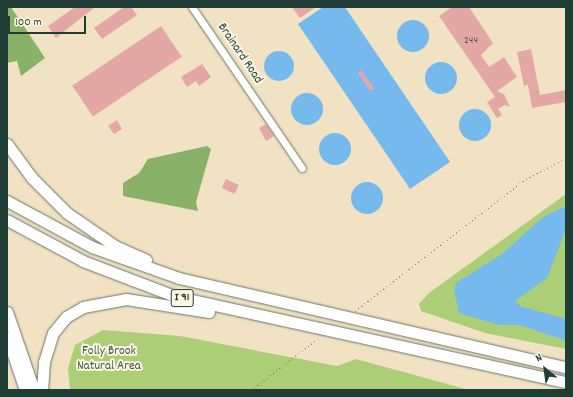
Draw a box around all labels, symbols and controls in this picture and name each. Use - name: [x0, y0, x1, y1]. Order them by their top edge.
- scale bar: [10, 8, 88, 34]
- text: 100 m: [15, 14, 42, 31]
- street label: Brainard Road: [213, 21, 265, 87]
- house number: 244: [464, 34, 478, 48]
- road number: I 91: [170, 288, 194, 308]
- park label: Folly Brook Natural Area: [77, 345, 141, 376]
- north arrow: [525, 349, 565, 389]
- text: N: [533, 350, 545, 367]

